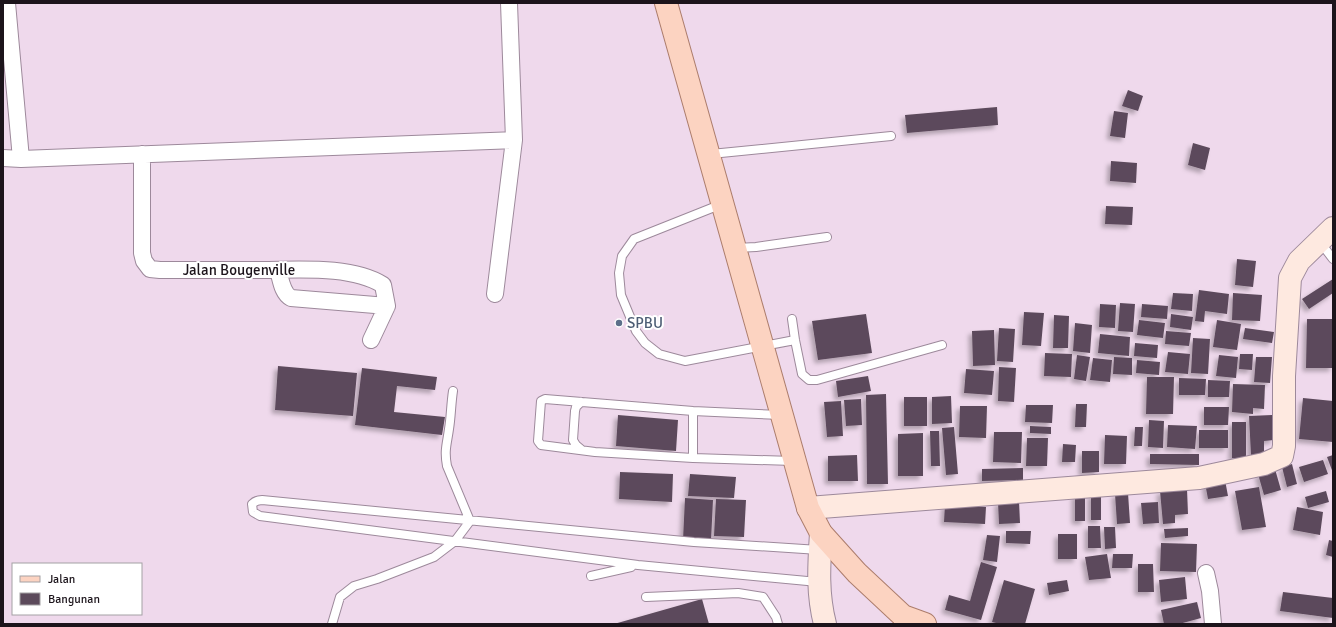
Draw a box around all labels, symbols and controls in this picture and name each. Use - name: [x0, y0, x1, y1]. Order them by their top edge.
- street label: Jalan Bougenville: [183, 261, 295, 279]
- place label: SPBU: [627, 314, 663, 332]
- marker: SPBU: [614, 318, 624, 328]
- legend: [12, 563, 142, 615]
- text: Jalan: [48, 572, 75, 587]
- text: Bangunan: [48, 592, 100, 607]

